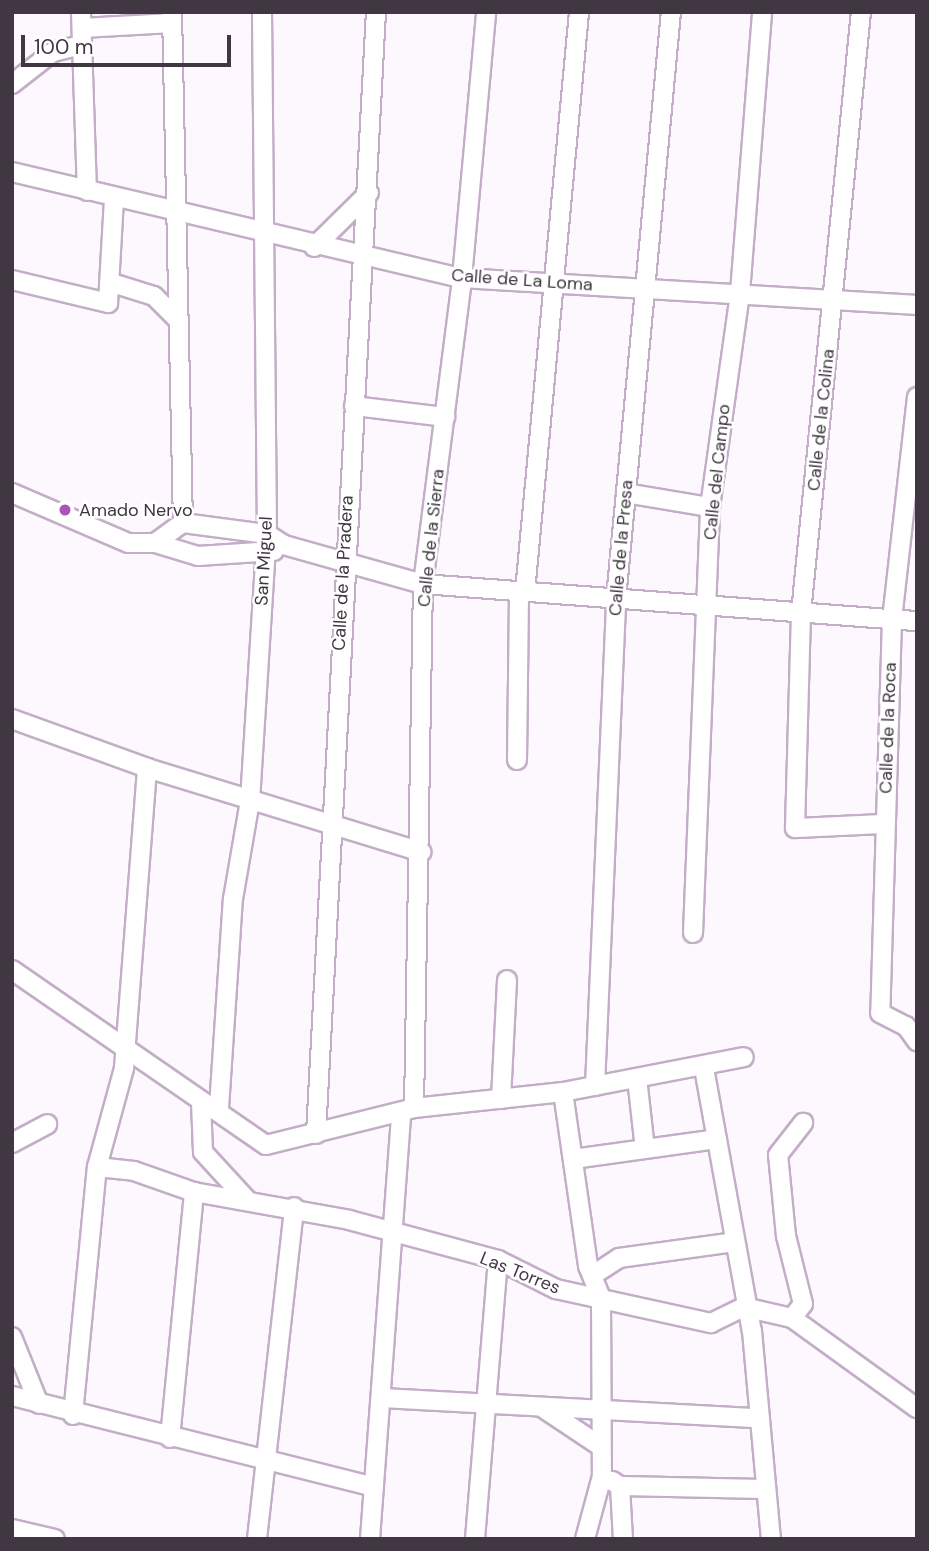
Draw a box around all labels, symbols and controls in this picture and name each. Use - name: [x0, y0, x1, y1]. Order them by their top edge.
- scale bar: [24, 21, 234, 65]
- text: 100 m: [34, 33, 94, 61]
- street label: Calle de La Loma: [451, 264, 593, 296]
- street label: Calle de la Colina: [803, 348, 839, 492]
- street label: Calle del Campo: [699, 403, 735, 541]
- street label: Calle de la Sierra: [413, 468, 449, 608]
- street label: Calle de la Presa: [604, 479, 638, 617]
- street label: Calle de la Pradera: [328, 495, 358, 651]
- place label: Amado Nervo: [79, 499, 193, 521]
- marker: Amado Nervo: [57, 502, 73, 518]
- street label: San Miguel: [251, 516, 277, 606]
- street label: Calle de la Roca: [875, 662, 901, 794]
- street label: Las Torres: [477, 1247, 563, 1299]

